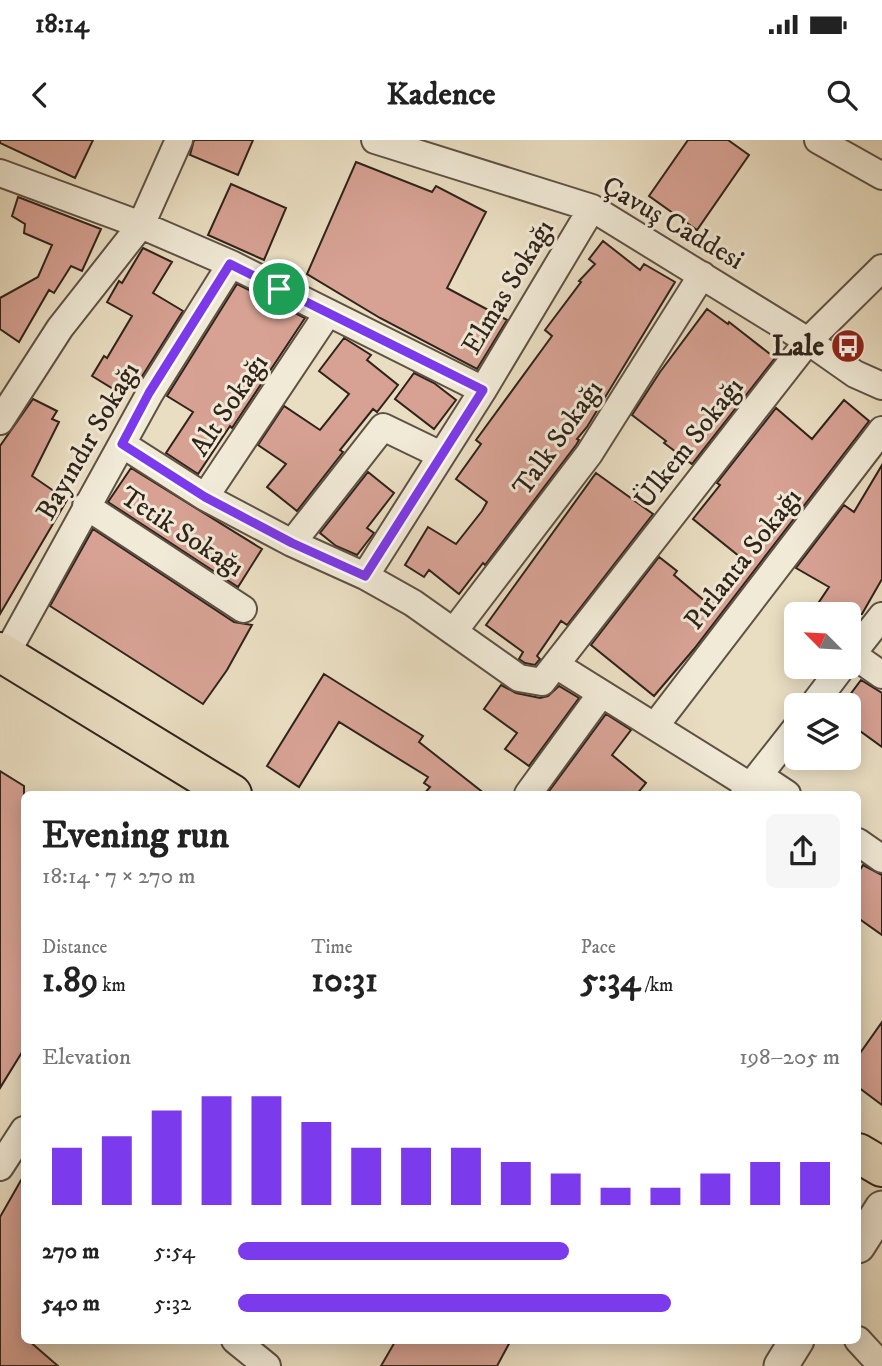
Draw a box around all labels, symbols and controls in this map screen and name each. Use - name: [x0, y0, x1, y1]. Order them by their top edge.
- text: 18:14: [35, 8, 89, 41]
- text: Kadence: [387, 75, 495, 115]
- icon: back: [21, 76, 59, 114]
- icon: search: [823, 76, 861, 114]
- street label: Çavuş Caddesi: [596, 168, 750, 278]
- street label: Elmas Sokağı: [454, 213, 562, 361]
- pin: [249, 259, 309, 319]
- icon: arrive: [260, 270, 298, 308]
- bus stop icon: Lale: [829, 327, 867, 365]
- place label: Lale: [772, 329, 824, 364]
- street label: Alt Sokağı: [182, 347, 276, 463]
- street label: Bayındır Sokağı: [29, 356, 147, 526]
- street label: Ülkem Sokağı: [627, 370, 751, 516]
- street label: Talk Sokağı: [505, 373, 611, 503]
- street label: Tetik Sokağı: [113, 479, 251, 585]
- street label: Pırlanta Sokağı: [677, 481, 809, 637]
- north arrow: [784, 602, 861, 679]
- map controls: [784, 602, 861, 770]
- button: layers: [784, 693, 861, 770]
- text: Evening run: [42, 812, 229, 860]
- button: share: [766, 814, 840, 888]
- text: 18:14 · 7 × 270 m: [42, 862, 195, 891]
- text: Distance: [42, 936, 107, 959]
- text: Time: [311, 936, 353, 959]
- text: Pace: [581, 936, 616, 959]
- text: 1.89: [42, 959, 98, 1003]
- text: 10:31: [311, 959, 378, 1003]
- text: 5:34: [581, 959, 640, 1003]
- text: km: [98, 974, 126, 997]
- text: /km: [640, 974, 673, 997]
- text: Elevation: [42, 1043, 131, 1072]
- text: 198–205 m: [739, 1043, 840, 1072]
- text: 270 m: [42, 1237, 99, 1266]
- text: 5:54: [154, 1237, 195, 1266]
- text: 540 m: [42, 1289, 100, 1318]
- text: 5:32: [154, 1289, 191, 1318]

